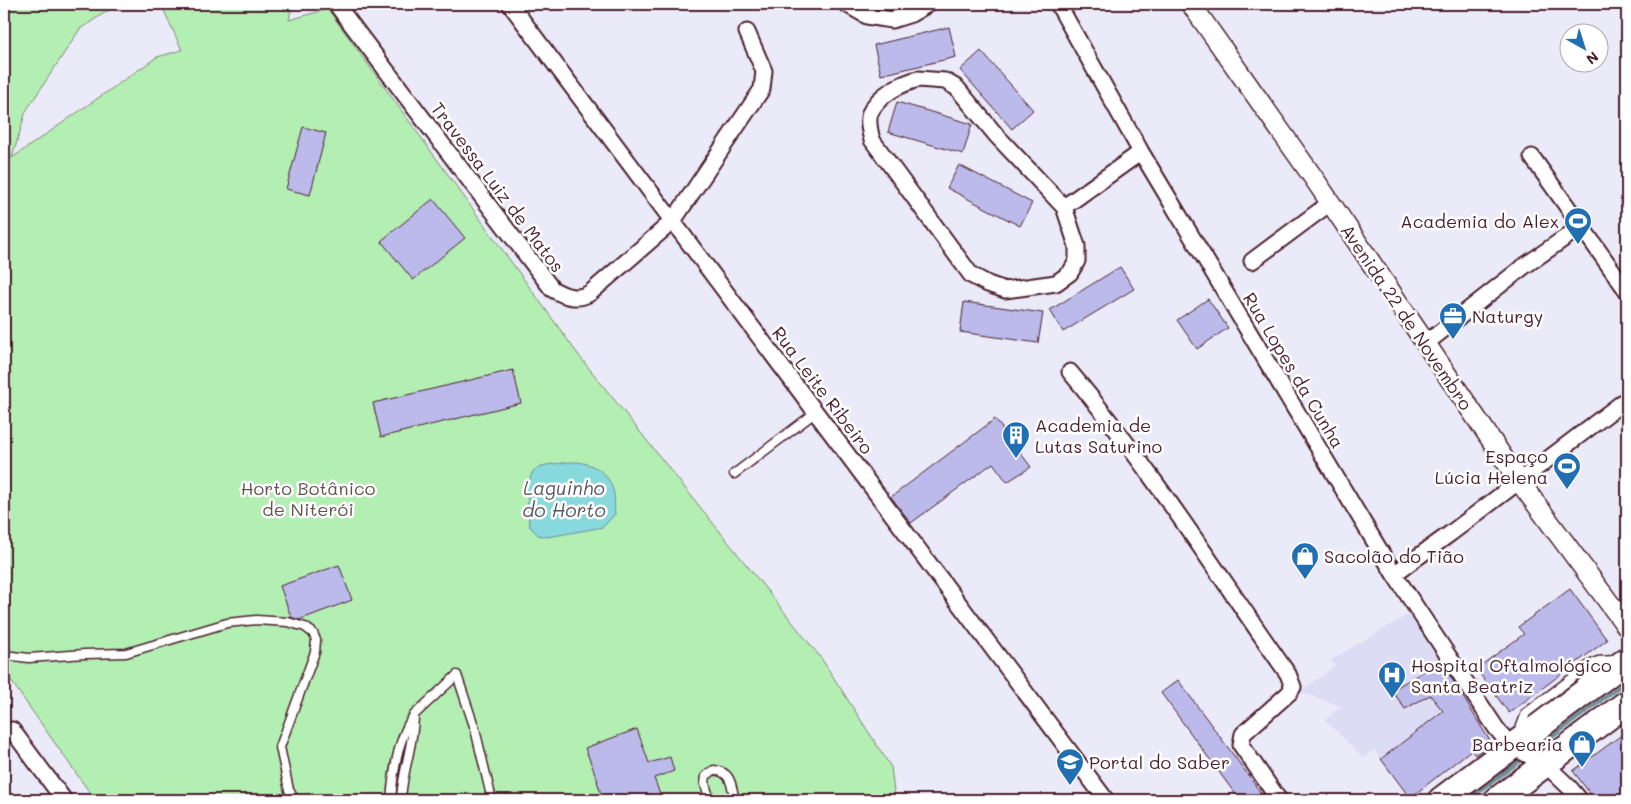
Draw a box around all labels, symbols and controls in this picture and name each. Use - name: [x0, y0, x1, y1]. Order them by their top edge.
- north arrow: [1558, 22, 1608, 72]
- text: N: [1582, 48, 1603, 69]
- street label: Travessa Luiz de Matos: [426, 97, 570, 277]
- sports icon: Academia do Alex: [1563, 206, 1593, 245]
- place label: Academia do Alex: [1400, 209, 1559, 233]
- street label: Avenida 22 de Novembro: [1336, 219, 1478, 415]
- street label: Rua Lopes da Cunha: [1238, 288, 1350, 452]
- office icon: Naturgy: [1438, 301, 1468, 340]
- place label: Naturgy: [1472, 304, 1543, 328]
- street label: Rua Leite Ribeiro: [767, 321, 879, 459]
- place label: Academia de Lutas Saturino: [1035, 413, 1163, 458]
- building icon: Academia de Lutas Saturino: [1001, 420, 1031, 459]
- place label: Espaço Lúcia Helena: [1435, 444, 1548, 489]
- sports icon: Espaço Lúcia Helena: [1552, 451, 1582, 490]
- water label: Laguinho do Horto: [522, 475, 606, 522]
- park label: Horto Botânico de Niterói: [241, 476, 376, 521]
- shop icon: Sacolão do Tião: [1290, 541, 1320, 580]
- place label: Sacolão do Tião: [1324, 544, 1464, 568]
- place label: Hospital Oftalmológico Santa Beatriz: [1411, 653, 1612, 698]
- hospital icon: Hospital Oftalmológico Santa Beatriz: [1377, 660, 1407, 699]
- shop icon: Barbearia: [1567, 729, 1597, 768]
- place label: Barbearia: [1472, 732, 1563, 756]
- school or university icon: Portal do Saber: [1055, 747, 1085, 786]
- place label: Portal do Saber: [1089, 750, 1230, 774]

